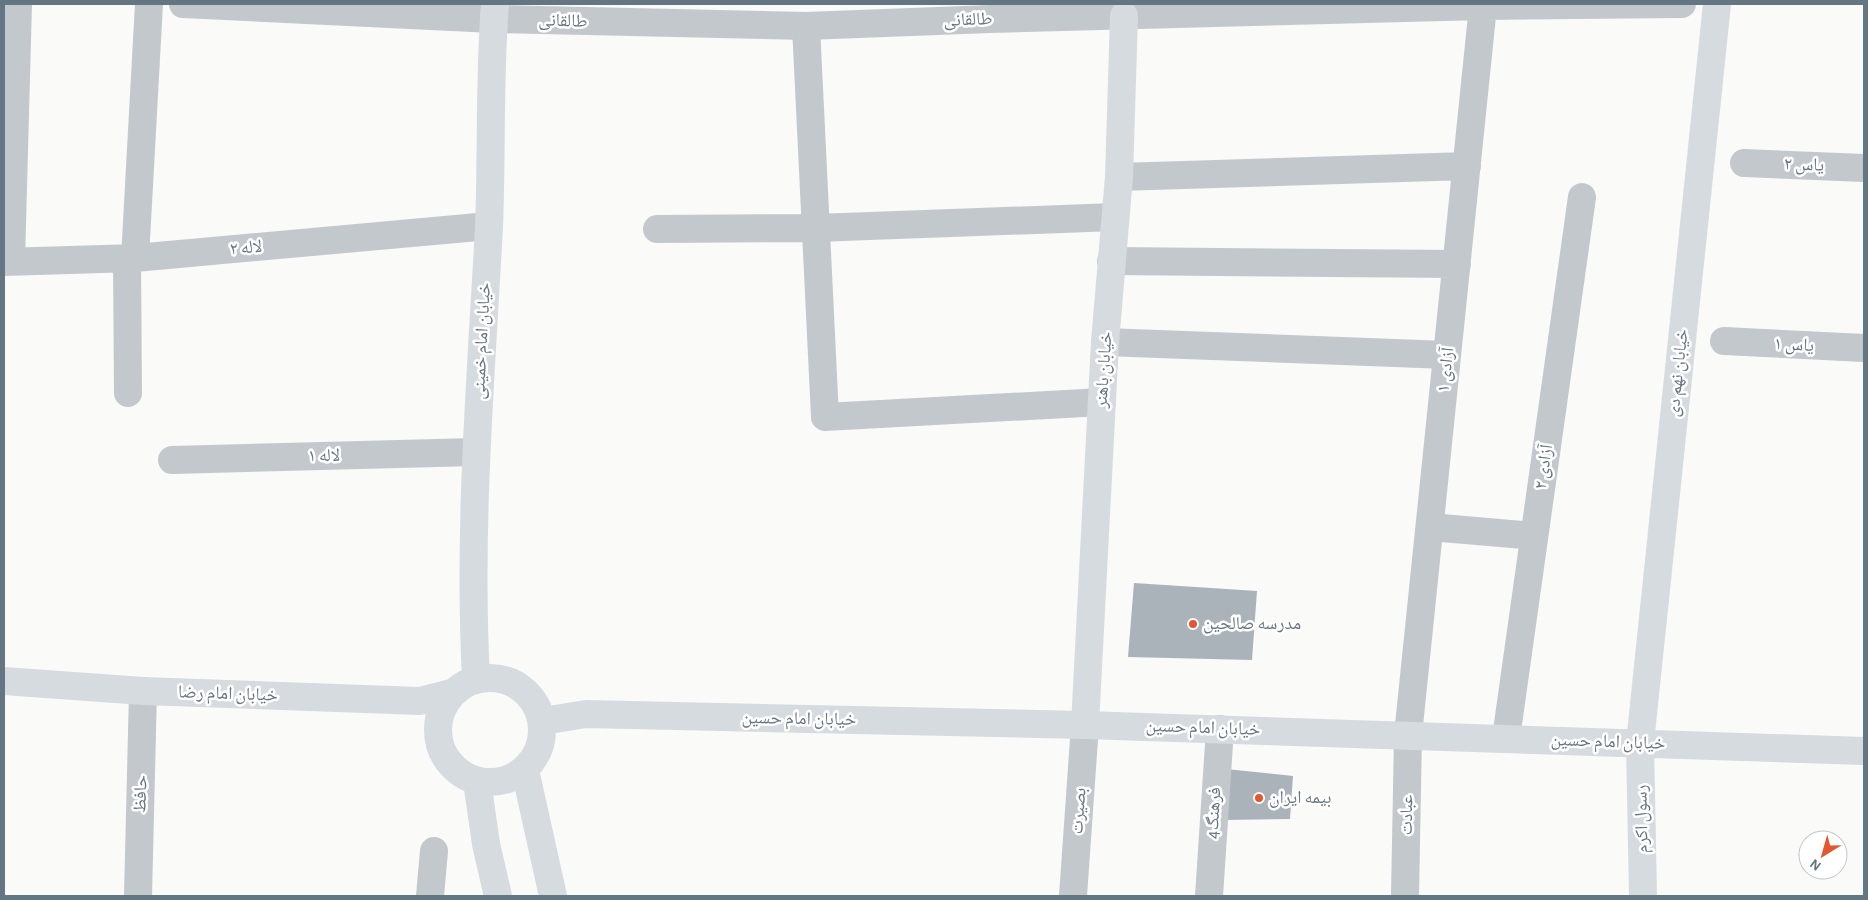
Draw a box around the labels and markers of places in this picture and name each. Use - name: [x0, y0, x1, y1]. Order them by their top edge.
- place label: مدرسه صالحین: [1203, 615, 1301, 634]
- marker: مدرسه صالحین: [1187, 618, 1199, 630]
- place label: بیمه ایران: [1269, 789, 1332, 808]
- marker: بیمه ایران: [1253, 792, 1265, 804]

